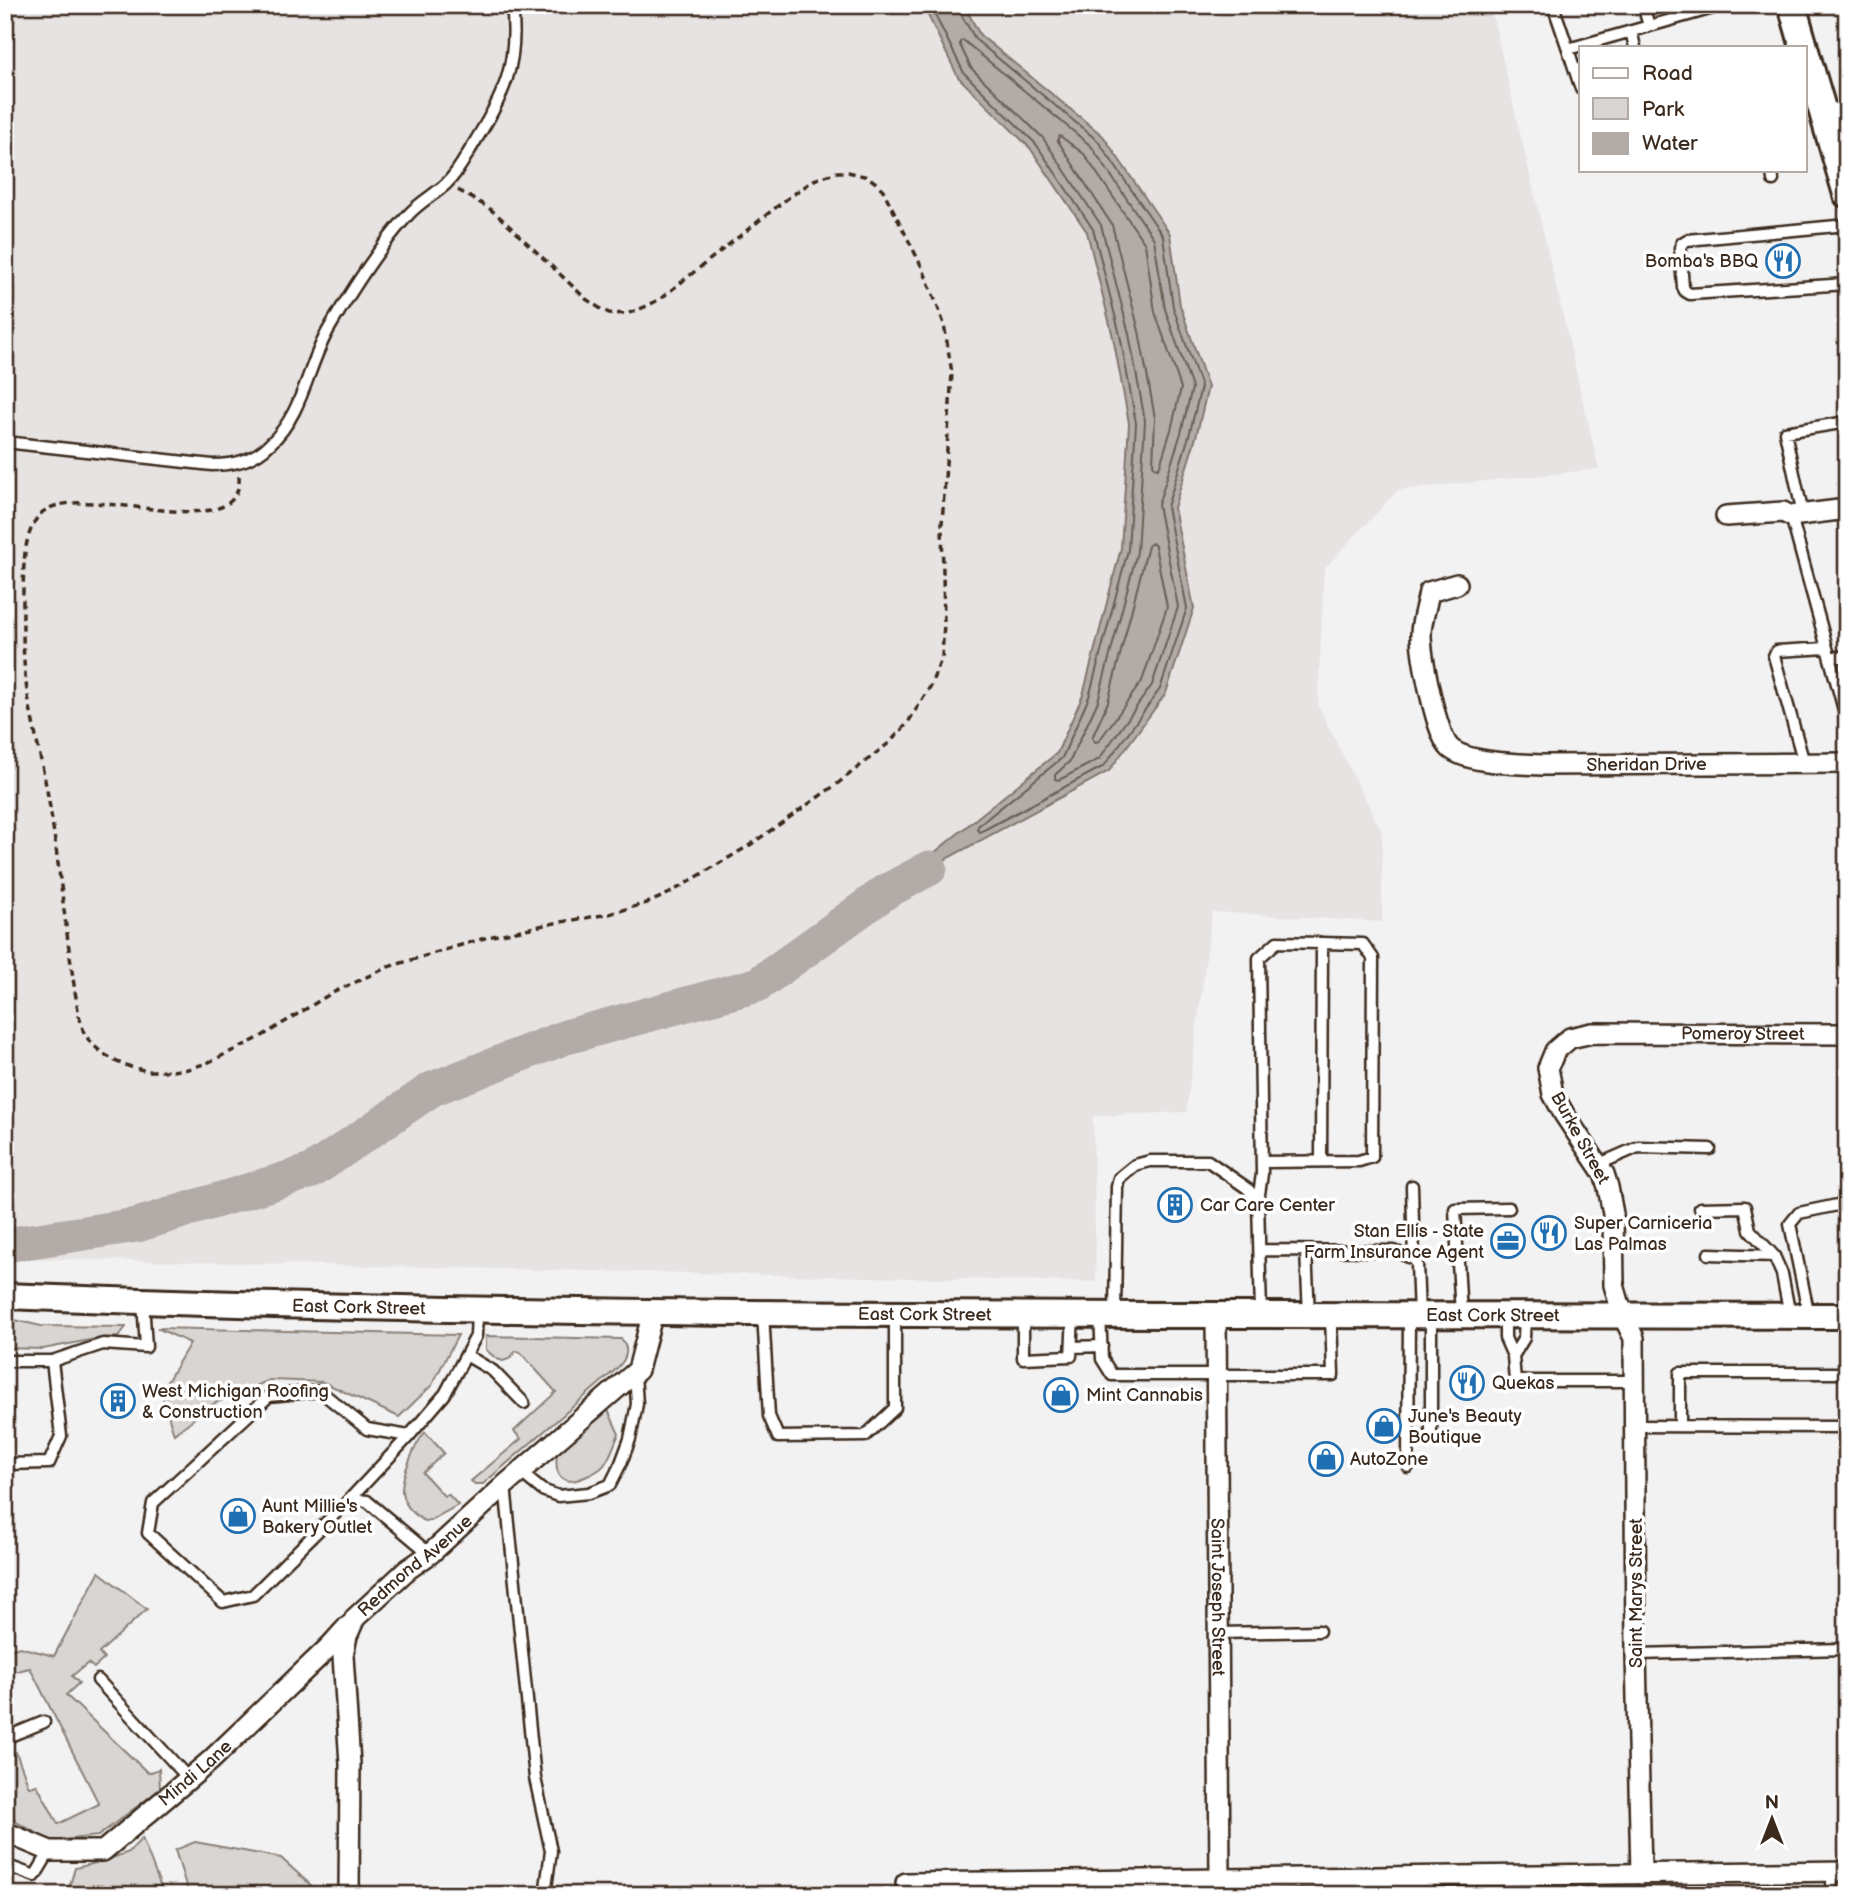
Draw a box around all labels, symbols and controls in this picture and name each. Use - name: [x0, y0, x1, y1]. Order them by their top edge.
- legend: [1579, 46, 1806, 172]
- text: Road: [1642, 61, 1693, 86]
- text: Park: [1642, 97, 1685, 122]
- text: Water: [1642, 131, 1698, 156]
- restaurant icon: Bomba's BBQ: [1764, 242, 1802, 280]
- place label: Bomba's BBQ: [1645, 251, 1758, 272]
- street label: Sheridan Drive: [1586, 753, 1707, 775]
- street label: Pomeroy Street: [1681, 1023, 1805, 1044]
- street label: Burke Street: [1546, 1088, 1614, 1188]
- building icon: Car Care Center: [1156, 1186, 1194, 1224]
- place label: Car Care Center: [1200, 1195, 1335, 1216]
- place label: Super Carniceria Las Palmas: [1574, 1213, 1712, 1255]
- restaurant icon: Super Carniceria Las Palmas: [1530, 1214, 1568, 1252]
- place label: Stan Ellis - State Farm Insurance Agent: [1304, 1221, 1484, 1263]
- office icon: Stan Ellis - State Farm Insurance Agent: [1489, 1222, 1527, 1260]
- street label: East Cork Street: [292, 1295, 426, 1319]
- street label: East Cork Street: [858, 1303, 992, 1325]
- street label: East Cork Street: [1426, 1305, 1560, 1326]
- restaurant icon: Quekas: [1448, 1364, 1486, 1402]
- place label: Quekas: [1492, 1373, 1554, 1394]
- shop icon: Mint Cannabis: [1042, 1376, 1080, 1414]
- place label: West Michigan Roofing & Construction: [142, 1381, 329, 1423]
- building icon: West Michigan Roofing & Construction: [99, 1382, 137, 1420]
- place label: Mint Cannabis: [1086, 1385, 1203, 1406]
- place label: June's Beauty Boutique: [1408, 1406, 1523, 1448]
- shop icon: June's Beauty Boutique: [1365, 1407, 1403, 1445]
- shop icon: AutoZone: [1307, 1440, 1345, 1478]
- place label: AutoZone: [1350, 1449, 1428, 1470]
- place label: Aunt Millie's Bakery Outlet: [262, 1496, 373, 1538]
- shop icon: Aunt Millie's Bakery Outlet: [219, 1497, 257, 1535]
- street label: Redmond Avenue: [353, 1510, 477, 1621]
- street label: Saint Joseph Street: [1207, 1518, 1229, 1677]
- street label: Saint Marys Street: [1626, 1518, 1647, 1668]
- street label: Mindi Lane: [154, 1735, 236, 1810]
- north arrow: [1736, 1784, 1806, 1854]
- text: N: [1765, 1792, 1779, 1815]

